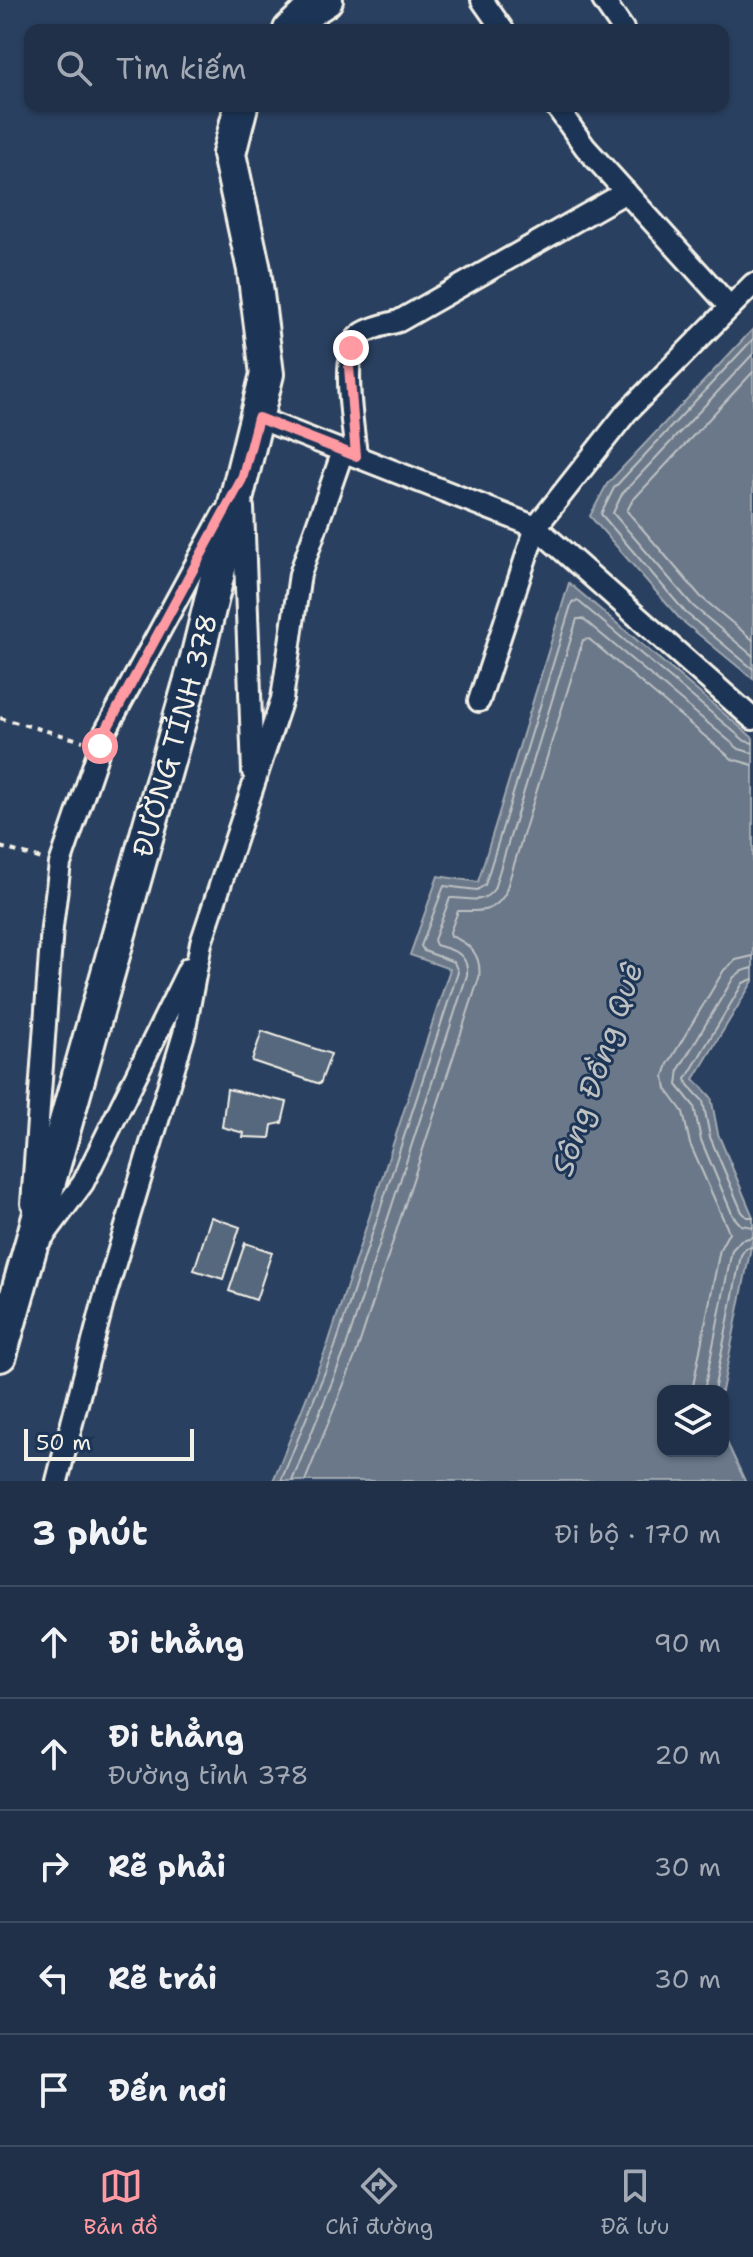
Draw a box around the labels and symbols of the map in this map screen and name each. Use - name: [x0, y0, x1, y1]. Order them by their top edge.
- route end: [333, 330, 369, 366]
- street label: ĐƯỜNG TỈNH 378: [123, 610, 226, 861]
- route start: [82, 728, 118, 764]
- water label: Sông Đồng Quê: [541, 957, 653, 1181]
- scale bar: [24, 1425, 194, 1461]

